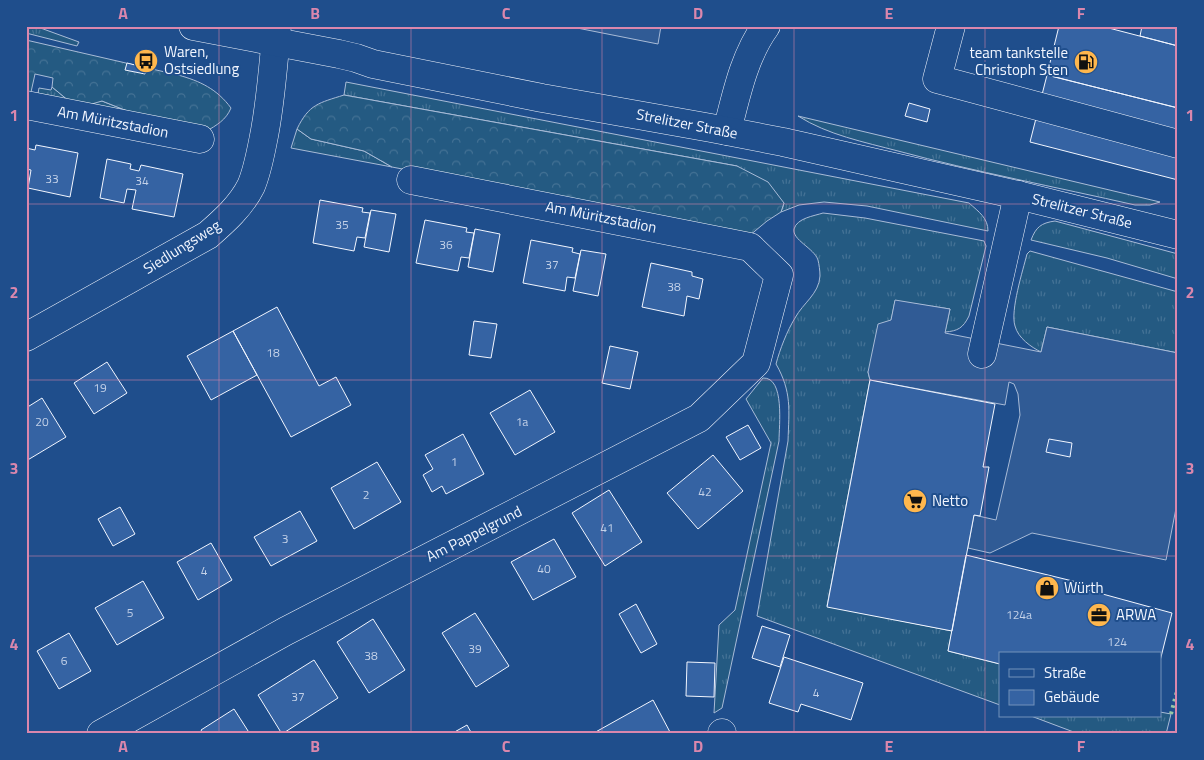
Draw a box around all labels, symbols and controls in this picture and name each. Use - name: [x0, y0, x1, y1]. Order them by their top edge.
- text: A: [118, 1, 128, 25]
- text: B: [310, 1, 320, 25]
- text: C: [502, 1, 511, 25]
- text: D: [693, 1, 703, 25]
- text: E: [885, 1, 894, 25]
- text: F: [1077, 1, 1086, 25]
- place label: Waren, Ostsiedlung: [164, 40, 239, 80]
- place label: team tankstelle Christoph Sten: [969, 41, 1068, 81]
- bus stop icon: Waren, Ostsiedlung: [133, 48, 159, 74]
- fuel station icon: team tankstelle Christoph Sten: [1073, 49, 1099, 75]
- street label: Am Müritzstadion: [56, 99, 171, 144]
- street label: Strelitzer Straße: [634, 102, 740, 145]
- text: 1: [10, 103, 18, 127]
- text: 1: [1186, 103, 1194, 127]
- house number: 33: [45, 169, 59, 188]
- house number: 34: [135, 171, 149, 190]
- street label: Strelitzer Straße: [1029, 187, 1135, 234]
- street label: Am Müritzstadion: [544, 194, 659, 239]
- street label: Siedlungsweg: [138, 213, 225, 280]
- house number: 35: [335, 215, 349, 234]
- house number: 36: [439, 235, 453, 254]
- house number: 37: [545, 255, 559, 274]
- house number: 38: [667, 277, 681, 296]
- text: 2: [10, 280, 18, 304]
- text: 2: [1186, 280, 1194, 304]
- house number: 18: [266, 343, 280, 362]
- house number: 19: [93, 378, 107, 397]
- house number: 20: [35, 412, 49, 431]
- house number: 1a: [516, 412, 528, 431]
- house number: 1: [451, 452, 457, 471]
- text: 3: [10, 456, 18, 480]
- text: 3: [1186, 456, 1194, 480]
- house number: 42: [698, 482, 712, 501]
- house number: 2: [363, 485, 369, 504]
- supermarket icon: Netto: [902, 488, 928, 514]
- place label: Netto: [932, 489, 968, 512]
- street label: Am Pappelgrund: [422, 500, 526, 568]
- house number: 41: [600, 518, 614, 537]
- house number: 3: [282, 529, 288, 548]
- house number: 40: [537, 559, 551, 578]
- house number: 4: [201, 561, 208, 580]
- shop icon: Würth: [1034, 575, 1060, 601]
- place label: Würth: [1064, 576, 1104, 599]
- office icon: ARWA: [1086, 602, 1112, 628]
- house number: 5: [127, 603, 134, 622]
- place label: ARWA: [1116, 603, 1156, 626]
- house number: 124a: [1006, 605, 1032, 624]
- text: 4: [10, 632, 19, 656]
- house number: 124: [1107, 632, 1127, 651]
- text: 4: [1186, 632, 1195, 656]
- house number: 39: [468, 639, 482, 658]
- house number: 38: [364, 646, 378, 665]
- house number: 6: [61, 651, 68, 670]
- legend: [999, 652, 1162, 718]
- text: Straße: [1044, 661, 1086, 684]
- house number: 4: [813, 683, 820, 702]
- text: Gebäude: [1044, 685, 1100, 708]
- house number: 37: [291, 687, 305, 706]
- text: A: [118, 734, 128, 758]
- text: B: [310, 734, 320, 758]
- text: C: [502, 734, 511, 758]
- text: D: [693, 734, 703, 758]
- text: E: [885, 734, 894, 758]
- text: F: [1077, 734, 1086, 758]

